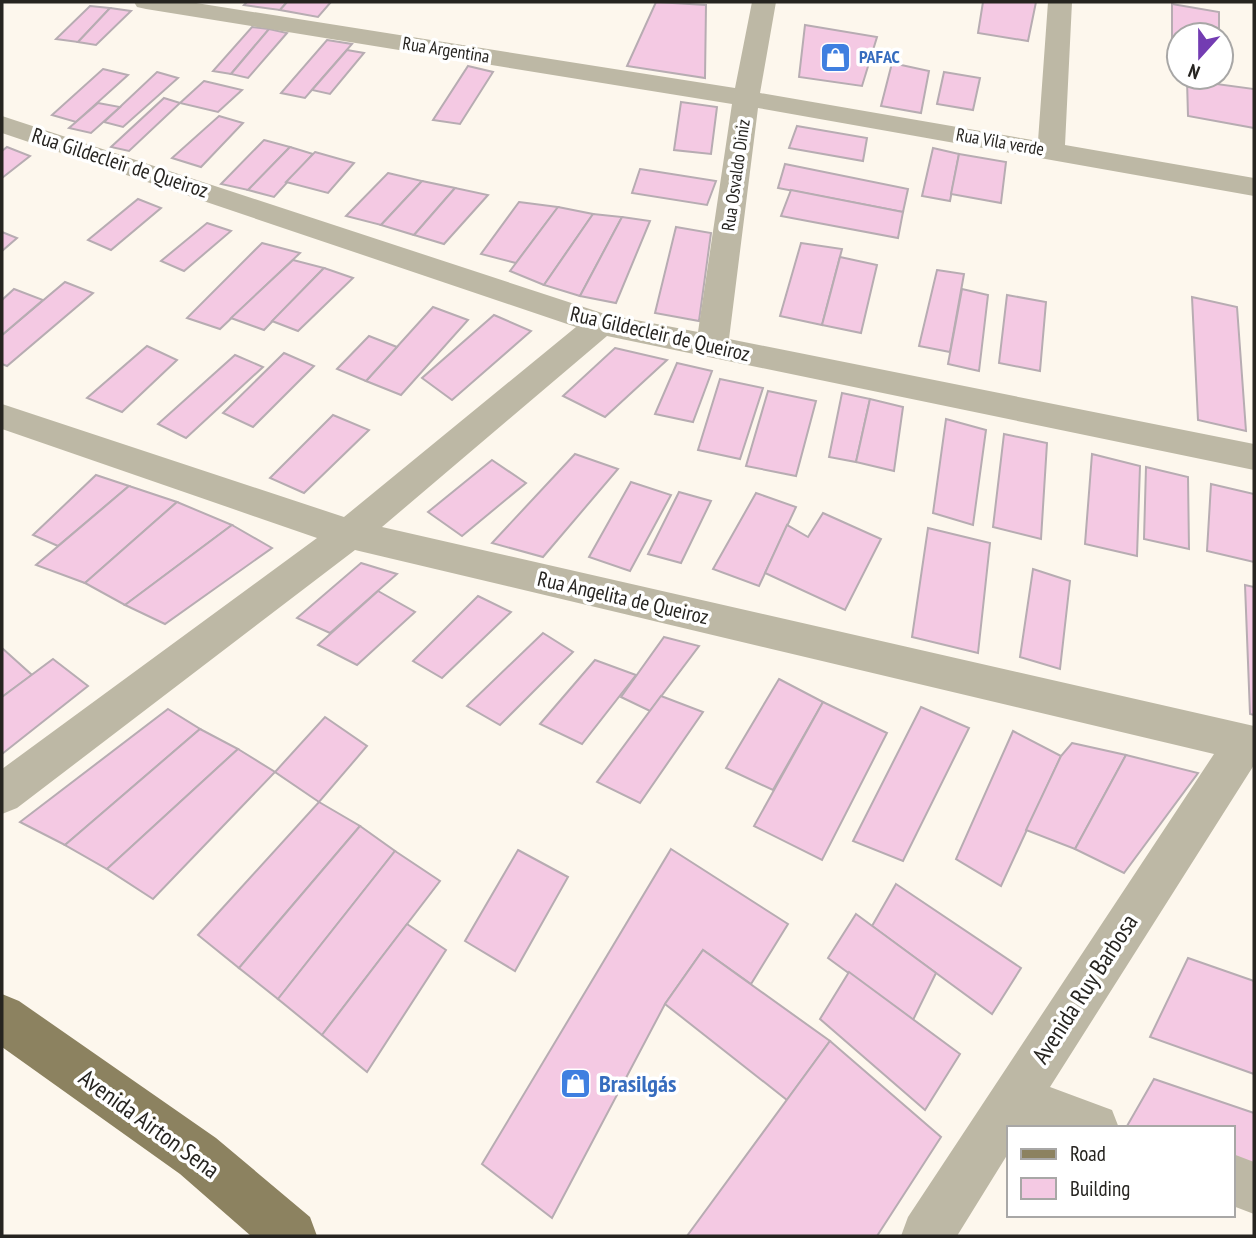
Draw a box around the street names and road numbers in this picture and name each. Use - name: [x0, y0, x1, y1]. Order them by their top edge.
- street label: Rua Argentina: [401, 31, 491, 68]
- street label: Rua Osvaldo Diniz: [716, 117, 755, 232]
- street label: Rua Gildecleir de Queiroz: [29, 121, 212, 204]
- street label: Rua Vila verde: [954, 122, 1046, 161]
- street label: Rua Gildecleir de Queiroz: [568, 300, 753, 367]
- street label: Rua Angelita de Queiroz: [535, 565, 711, 630]
- street label: Avenida Ruy Barbosa: [1025, 908, 1144, 1069]
- street label: Avenida Airton Sena: [73, 1062, 226, 1185]

